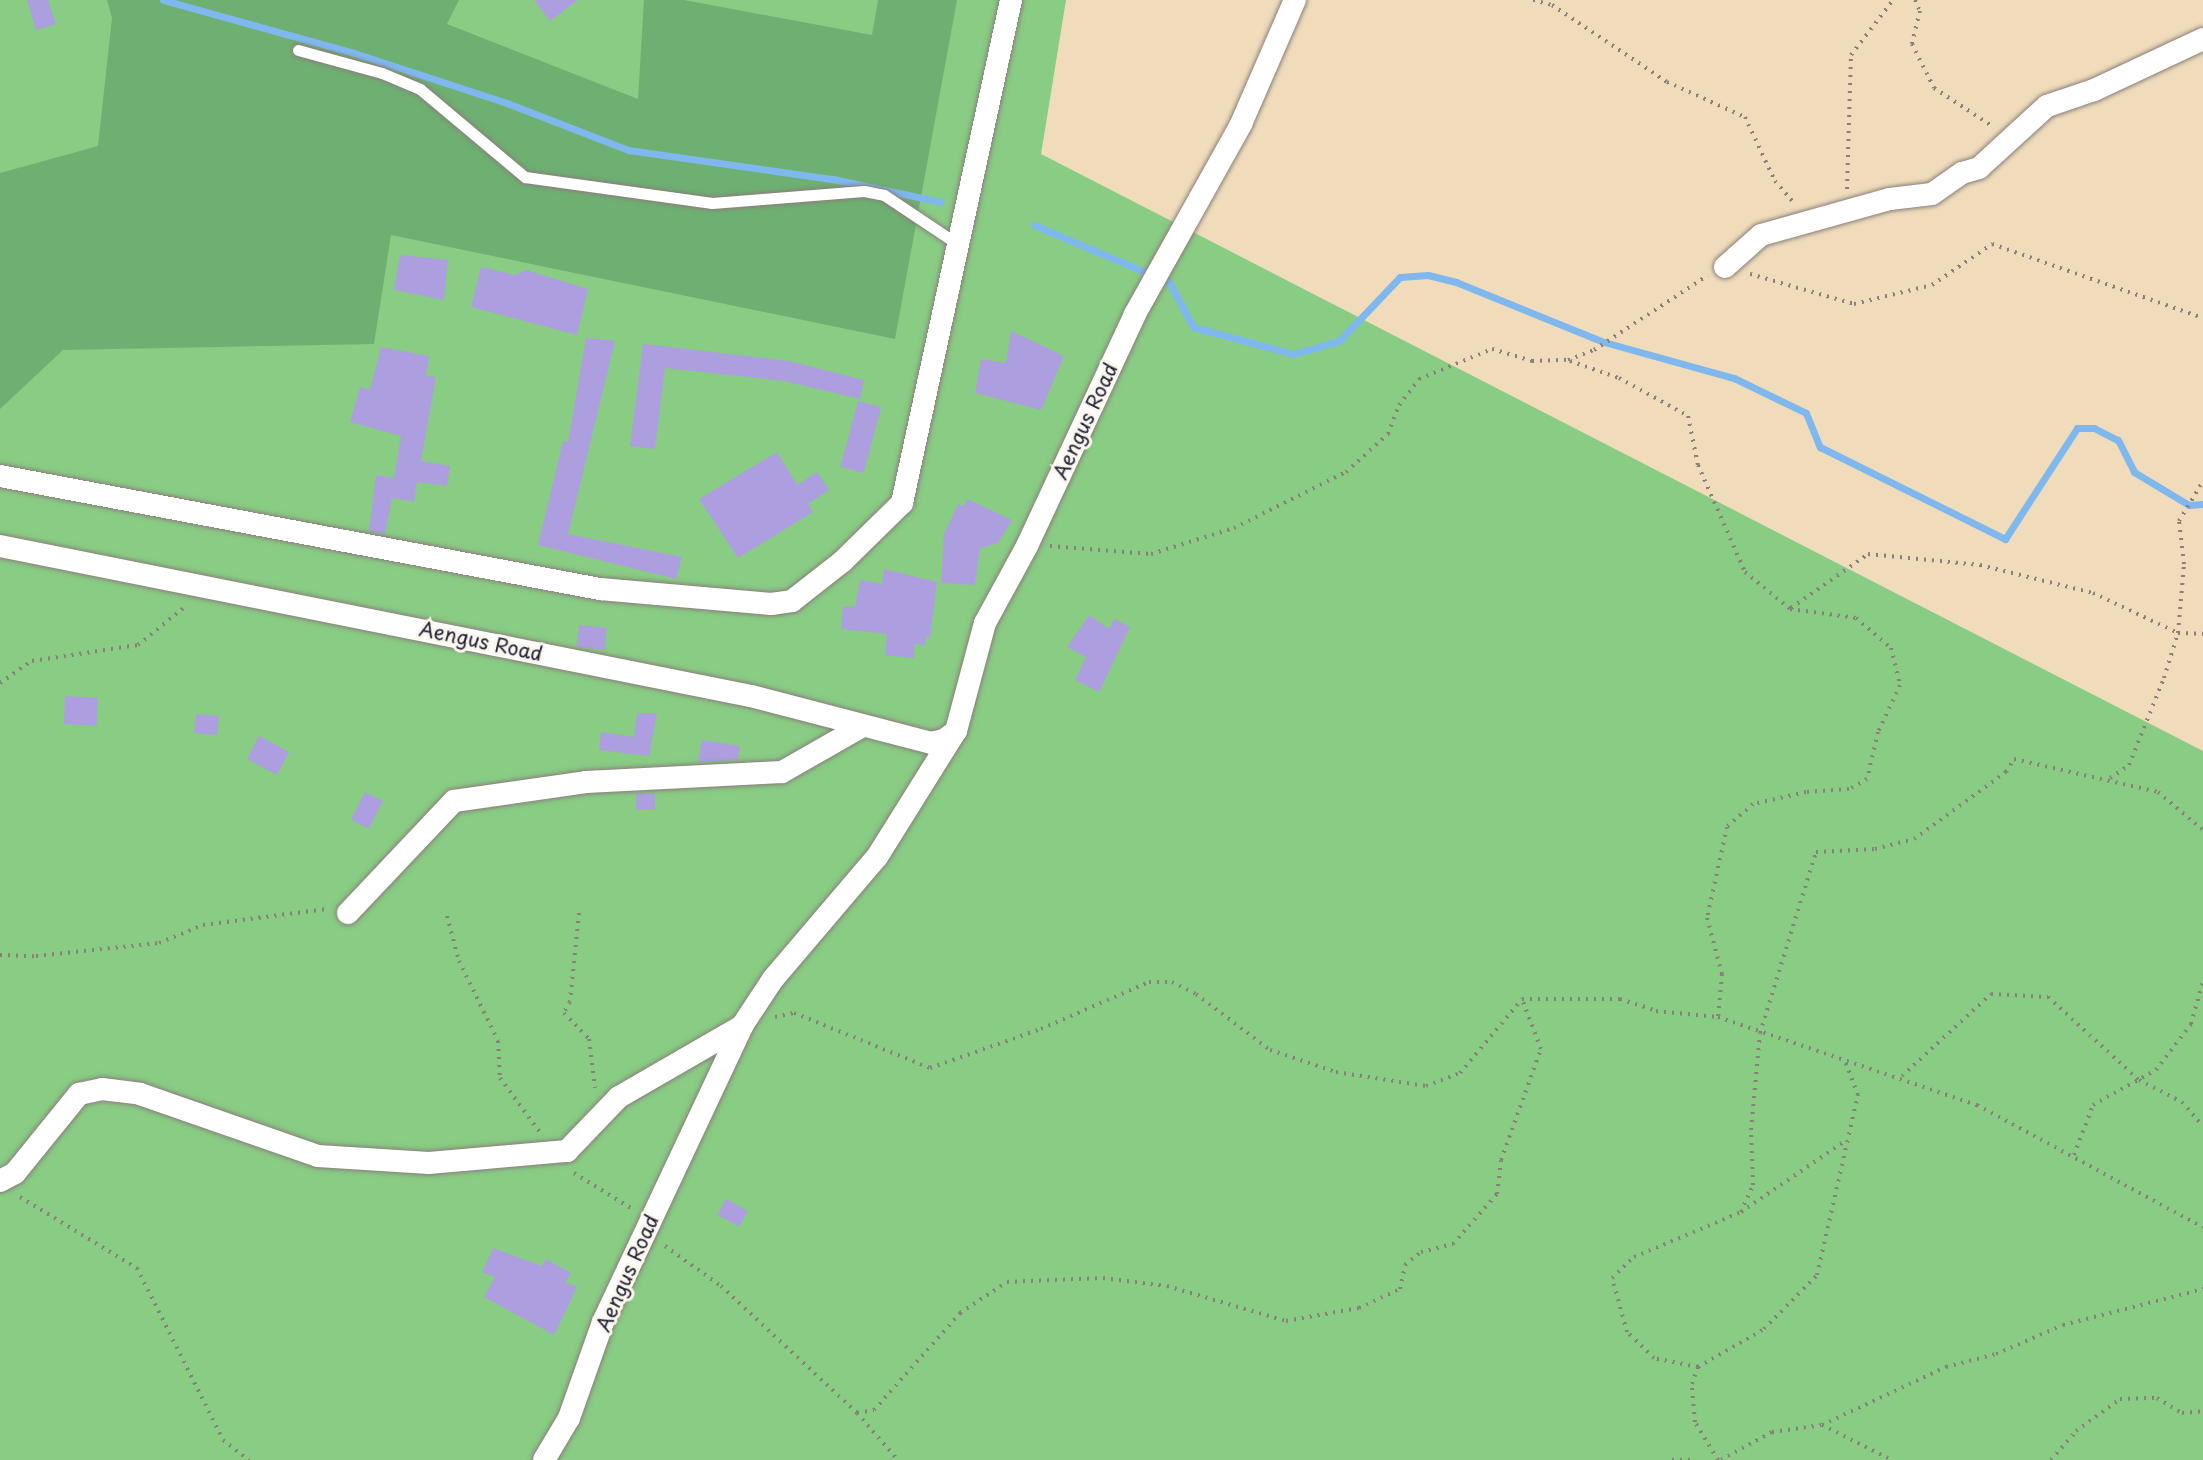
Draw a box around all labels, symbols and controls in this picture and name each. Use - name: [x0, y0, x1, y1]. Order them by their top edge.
- street label: Aengus Road: [1048, 359, 1122, 483]
- street label: Aengus Road: [417, 616, 545, 666]
- street label: Aengus Road: [590, 1211, 664, 1335]

